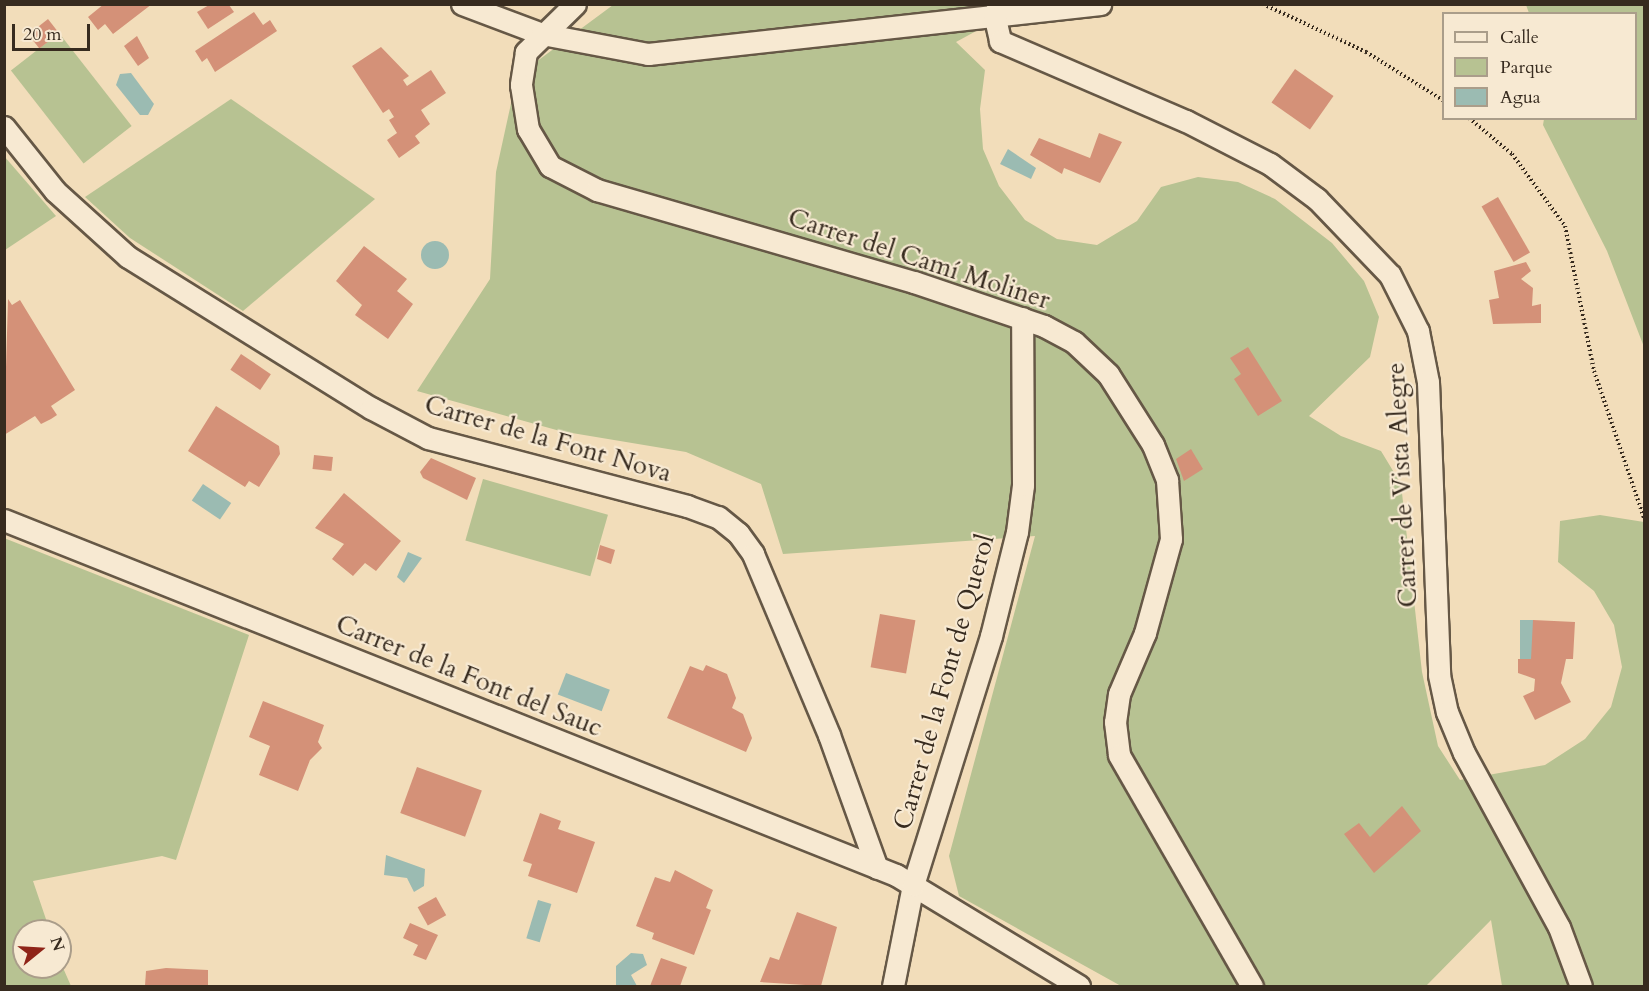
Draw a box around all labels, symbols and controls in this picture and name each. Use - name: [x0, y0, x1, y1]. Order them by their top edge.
- scale bar: [15, 12, 93, 50]
- legend: [1442, 12, 1637, 120]
- text: 20 m: [23, 22, 62, 47]
- text: Calle: [1500, 25, 1539, 50]
- text: Parque: [1500, 55, 1553, 80]
- text: Agua: [1500, 85, 1541, 110]
- street label: Carrer del Camí Moliner: [784, 202, 1054, 316]
- street label: Carrer de Vista Alegre: [1380, 362, 1424, 608]
- street label: Carrer de la Font Nova: [421, 389, 675, 489]
- street label: Carrer de la Font de Querol: [887, 531, 1001, 833]
- street label: Carrer de la Font del Sauc: [331, 608, 607, 744]
- north arrow: [12, 919, 72, 979]
- text: N: [45, 934, 70, 954]

